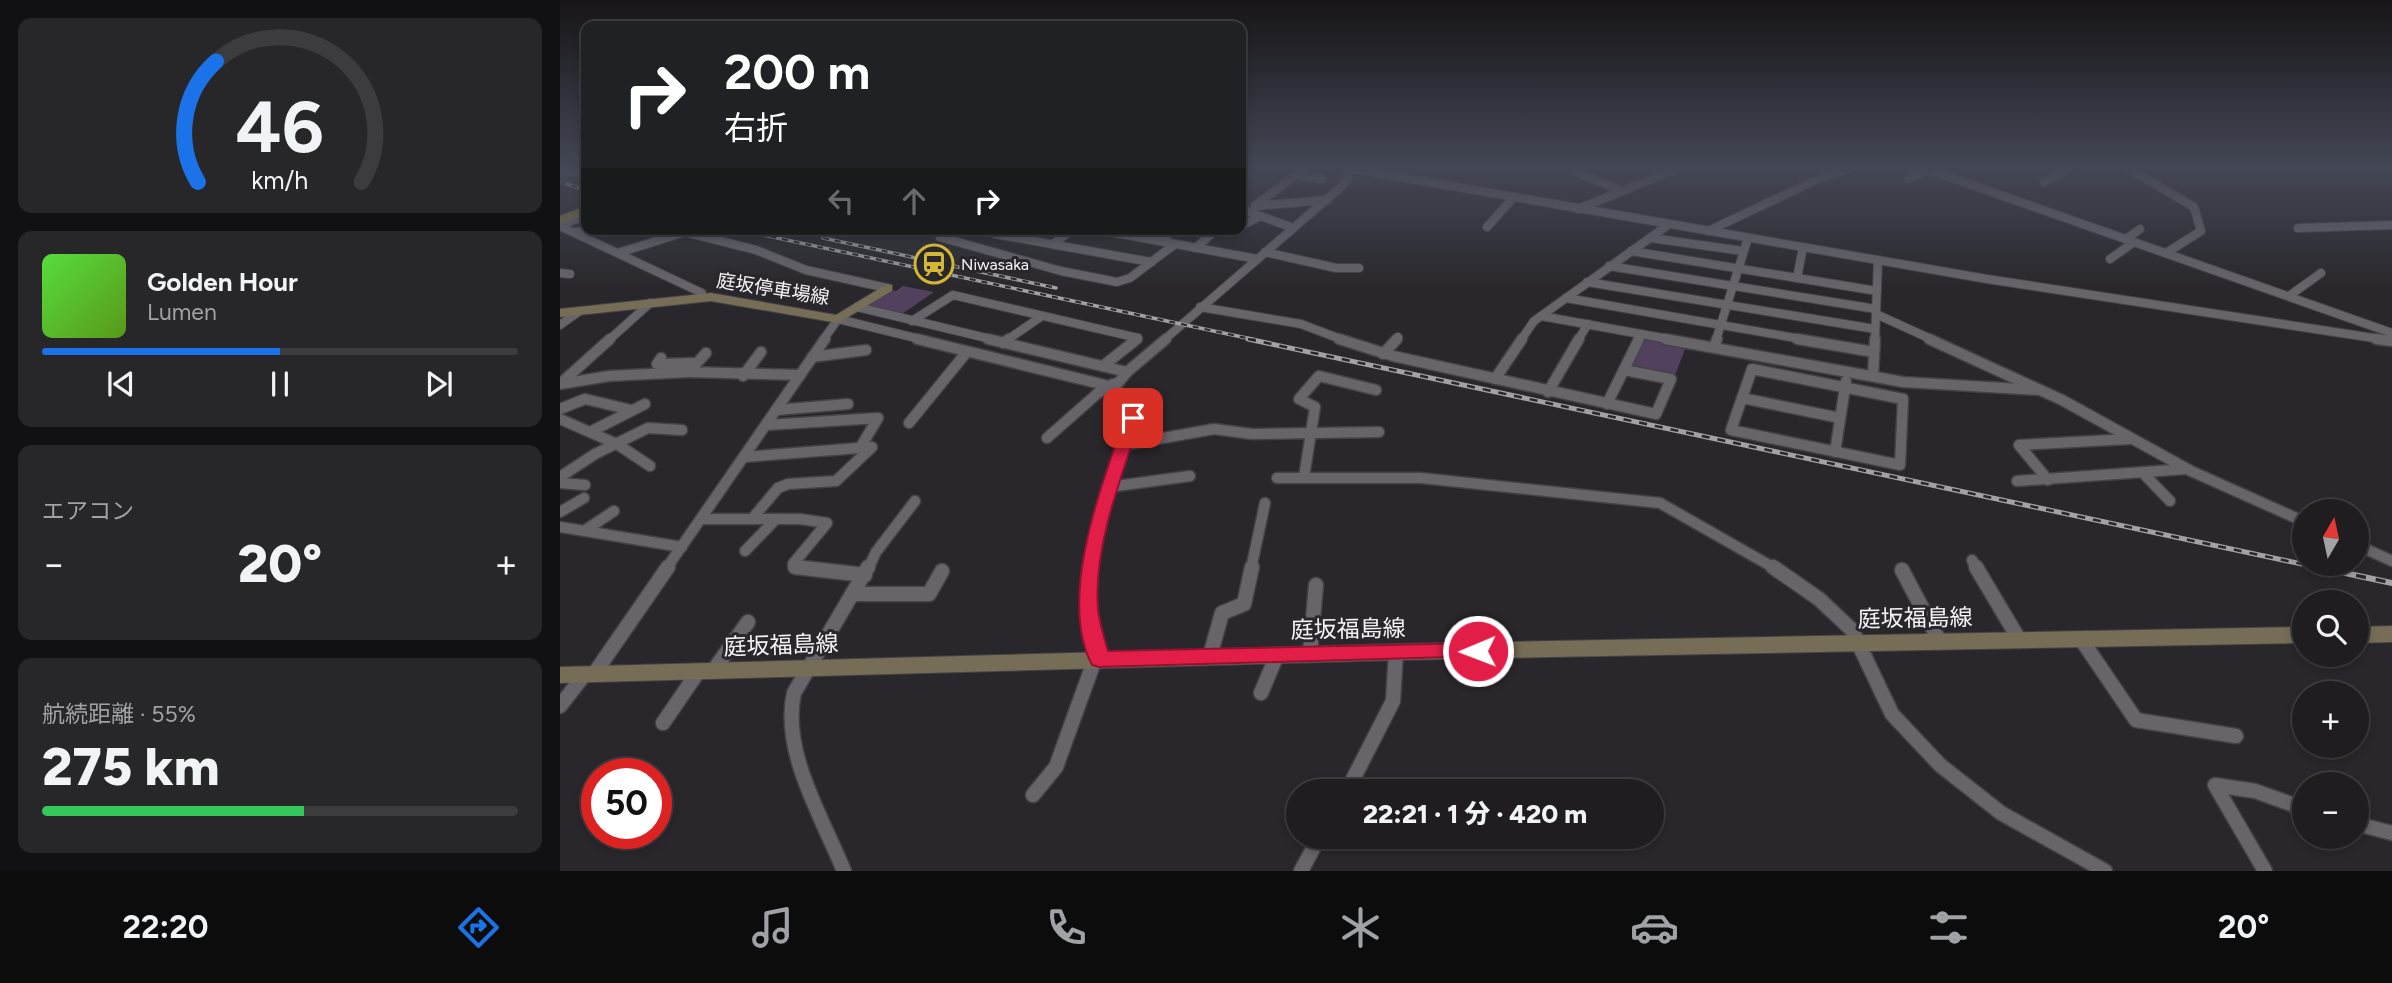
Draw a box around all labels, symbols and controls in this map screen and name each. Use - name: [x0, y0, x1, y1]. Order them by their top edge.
- text: 200 m: [724, 42, 870, 101]
- icon: right: [609, 49, 700, 140]
- text: 46: [236, 83, 324, 170]
- text: 右折: [724, 109, 788, 147]
- text: km/h: [251, 164, 309, 194]
- icon: left: [822, 182, 860, 220]
- icon: ahead: [895, 182, 933, 220]
- icon: right: [968, 182, 1006, 220]
- station icon: Niwasaka: [913, 243, 955, 285]
- place label: Niwasaka: [961, 255, 1029, 274]
- text: Golden Hour: [147, 266, 298, 298]
- street label: 庭坂停車場線: [715, 269, 831, 309]
- text: Lumen: [147, 298, 217, 326]
- icon: previous: [102, 365, 140, 403]
- icon: pause: [261, 365, 299, 403]
- icon: next: [420, 365, 458, 403]
- pin: [1103, 388, 1163, 448]
- icon: arrive: [1114, 399, 1152, 437]
- text: エアコン: [42, 497, 134, 525]
- north arrow: [2292, 499, 2370, 576]
- map controls: [2292, 499, 2369, 849]
- text: 20°: [238, 533, 322, 595]
- text: −: [42, 541, 66, 587]
- text: +: [494, 541, 518, 587]
- button: search: [2292, 590, 2369, 667]
- street label: 庭坂福島線: [1857, 603, 1973, 633]
- street label: 庭坂福島線: [1290, 614, 1406, 644]
- position arrow: [1441, 614, 1515, 688]
- street label: 庭坂福島線: [723, 629, 839, 661]
- button: +: [2292, 681, 2369, 758]
- text: 航続距離 · 55%: [42, 700, 196, 728]
- text: 275 km: [42, 736, 219, 798]
- speed limit sign: 50: [581, 758, 672, 849]
- button: −: [2292, 772, 2369, 849]
- text: 22:21 · 1 分 · 420 m: [1363, 798, 1587, 830]
- icon: directions: [454, 903, 503, 952]
- icon: music: [748, 903, 797, 952]
- icon: phone: [1042, 903, 1091, 952]
- icon: climate: [1336, 903, 1385, 952]
- icon: car: [1630, 903, 1679, 952]
- icon: filters: [1924, 903, 1973, 952]
- text: 22:20: [123, 908, 208, 946]
- text: 20°: [2218, 908, 2269, 946]

